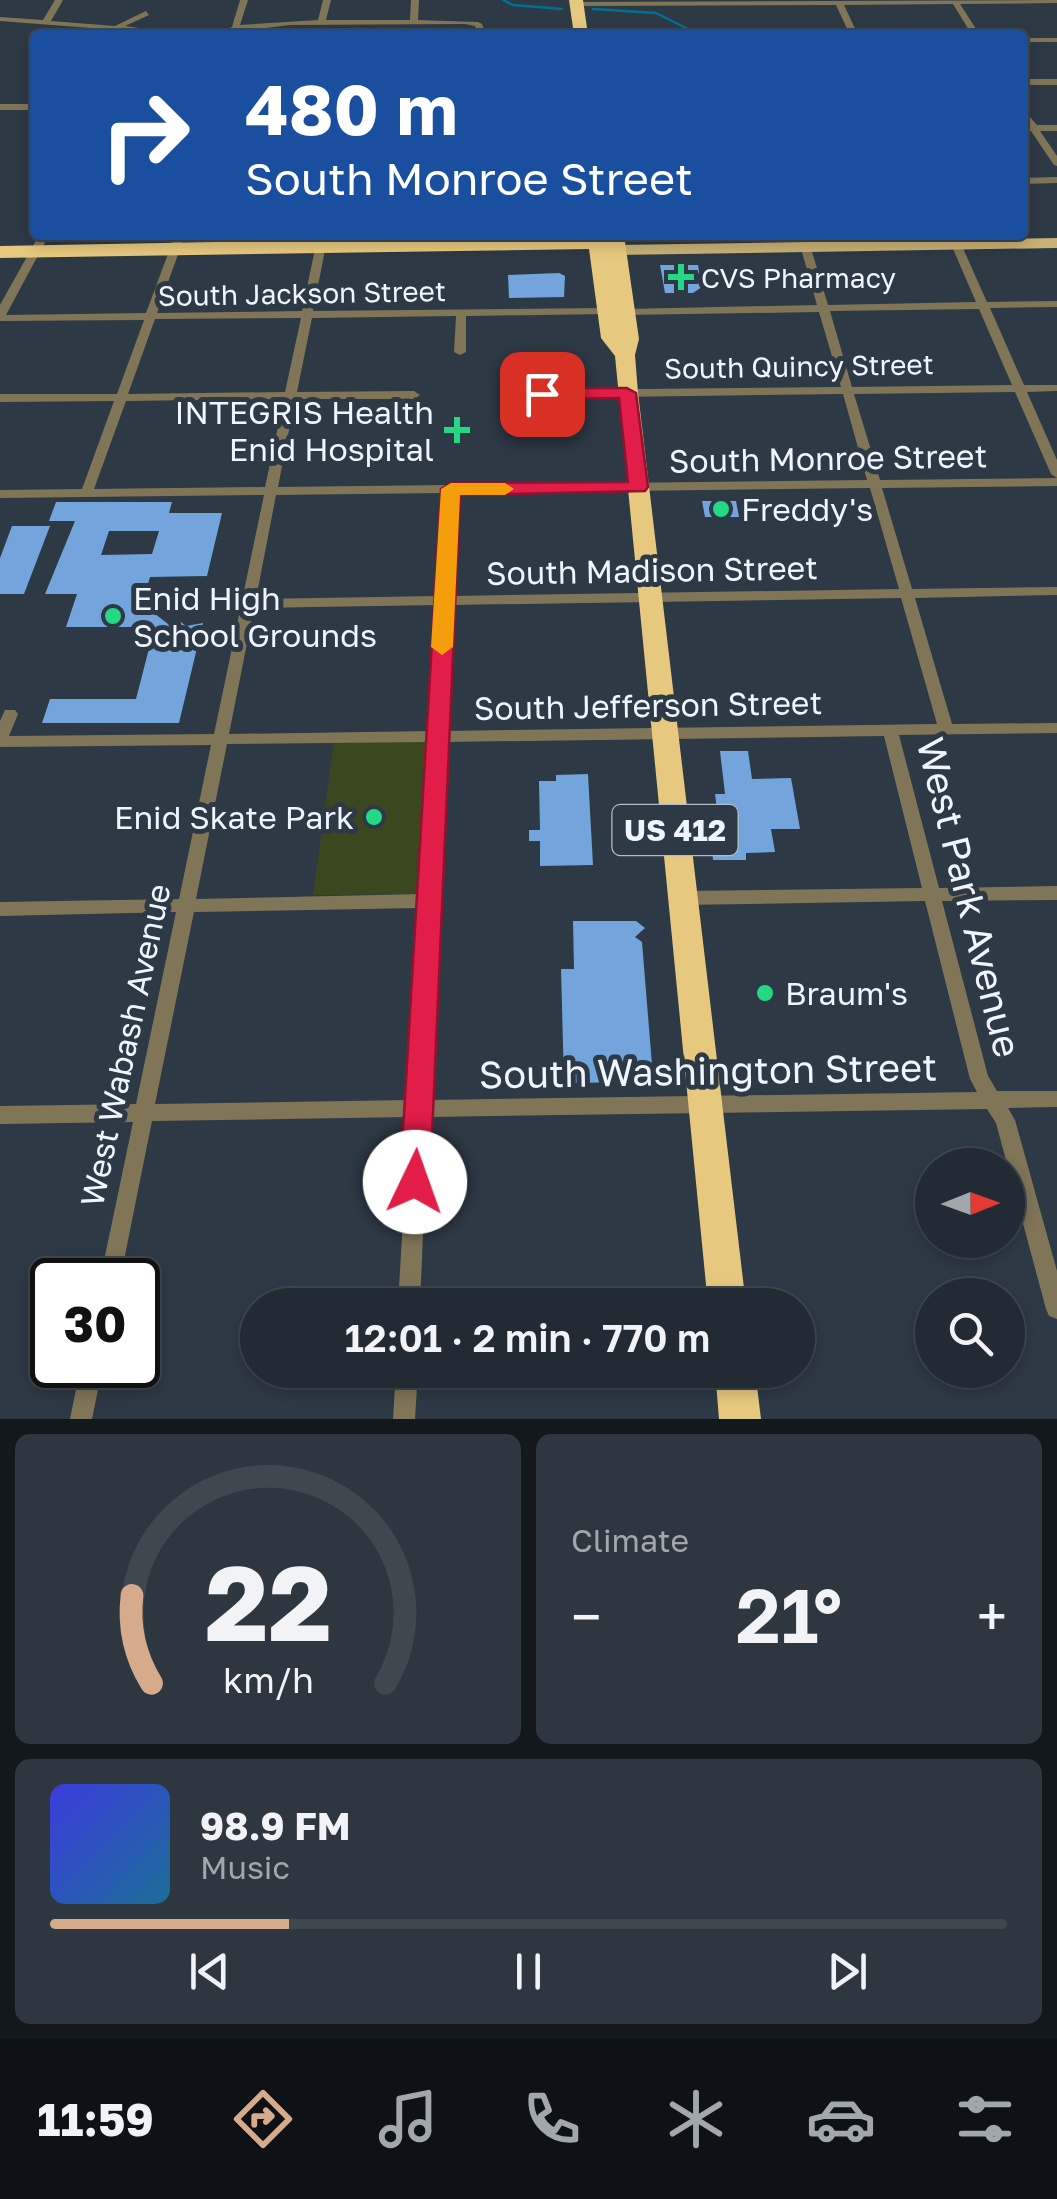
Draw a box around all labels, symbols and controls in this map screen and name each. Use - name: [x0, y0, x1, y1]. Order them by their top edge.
- text: 480 m: [245, 66, 458, 150]
- icon: right: [80, 70, 210, 200]
- text: South Monroe Street: [245, 151, 693, 205]
- place label: CVS Pharmacy: [701, 261, 896, 294]
- marker: CVS Pharmacy: [670, 266, 692, 288]
- street label: South Jackson Street: [158, 274, 446, 312]
- street label: South Quincy Street: [664, 347, 934, 385]
- pin: [500, 352, 585, 437]
- icon: arrive: [515, 367, 570, 422]
- place label: INTEGRIS Health Enid Hospital: [175, 393, 434, 468]
- marker: INTEGRIS Health Enid Hospital: [444, 417, 470, 443]
- street label: South Monroe Street: [668, 436, 988, 480]
- place label: Freddy's: [741, 490, 873, 528]
- marker: Freddy's: [710, 498, 732, 520]
- street label: South Madison Street: [486, 548, 818, 592]
- place label: Enid High School Grounds: [133, 579, 377, 654]
- marker: Enid High School Grounds: [102, 605, 124, 627]
- street label: South Jefferson Street: [473, 683, 823, 727]
- street label: West Park Avenue: [909, 733, 1031, 1061]
- place label: Enid Skate Park: [114, 798, 354, 836]
- road number: US 412: [612, 805, 738, 855]
- marker: Enid Skate Park: [363, 806, 385, 828]
- street label: West Wabash Avenue: [72, 880, 178, 1210]
- place label: Braum's: [785, 974, 908, 1012]
- marker: Braum's: [754, 982, 776, 1004]
- street label: South Washington Street: [478, 1044, 938, 1096]
- position arrow: [363, 1130, 467, 1234]
- north arrow: [915, 1148, 1025, 1258]
- map controls: [915, 1148, 1025, 1388]
- speed limit sign: 30: [30, 1258, 160, 1388]
- button: search: [915, 1278, 1025, 1388]
- text: 12:01 · 2 min · 770 m: [345, 1315, 710, 1360]
- text: Climate: [571, 1521, 689, 1559]
- text: 22: [205, 1539, 331, 1664]
- text: 21°: [736, 1569, 842, 1660]
- text: −: [571, 1583, 601, 1649]
- text: +: [977, 1583, 1007, 1649]
- text: km/h: [223, 1658, 313, 1701]
- text: 98.9 FM: [200, 1803, 351, 1848]
- text: Music: [200, 1848, 290, 1886]
- icon: previous: [182, 1944, 237, 1999]
- icon: pause: [501, 1944, 556, 1999]
- icon: next: [820, 1944, 875, 1999]
- icon: directions: [228, 2084, 298, 2154]
- icon: music: [373, 2084, 443, 2154]
- icon: phone: [517, 2084, 587, 2154]
- icon: climate: [661, 2084, 731, 2154]
- icon: car: [806, 2084, 876, 2154]
- icon: filters: [950, 2084, 1020, 2154]
- text: 11:59: [37, 2092, 154, 2146]

